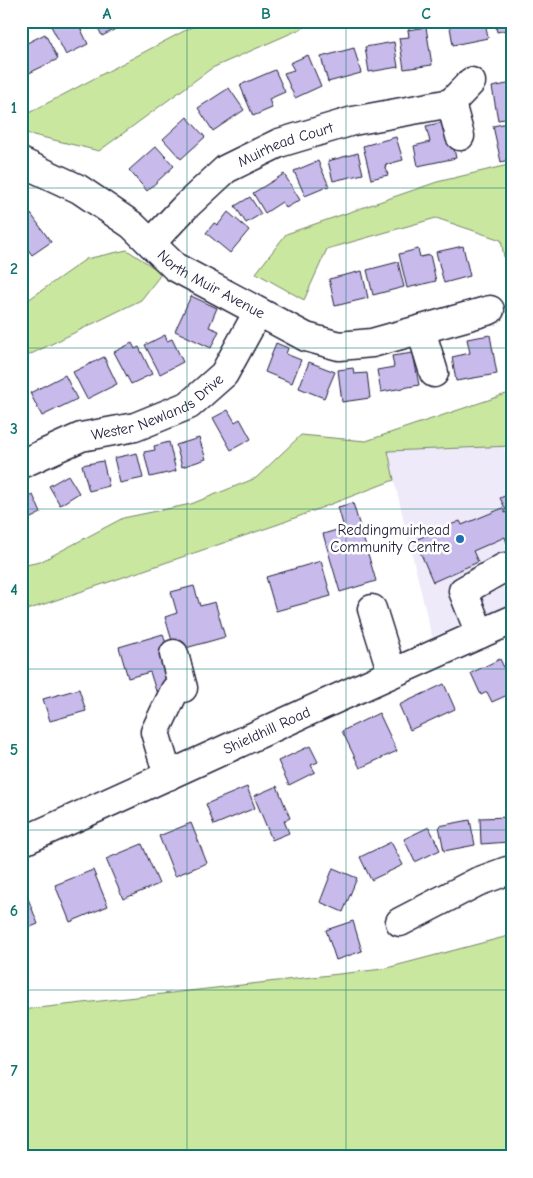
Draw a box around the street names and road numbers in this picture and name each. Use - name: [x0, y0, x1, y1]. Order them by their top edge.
- street label: Muirhead Court: [235, 118, 336, 171]
- street label: North Muir Avenue: [154, 246, 268, 323]
- street label: Wester Newlands Drive: [90, 370, 227, 444]
- street label: Shieldhill Road: [220, 703, 313, 758]

